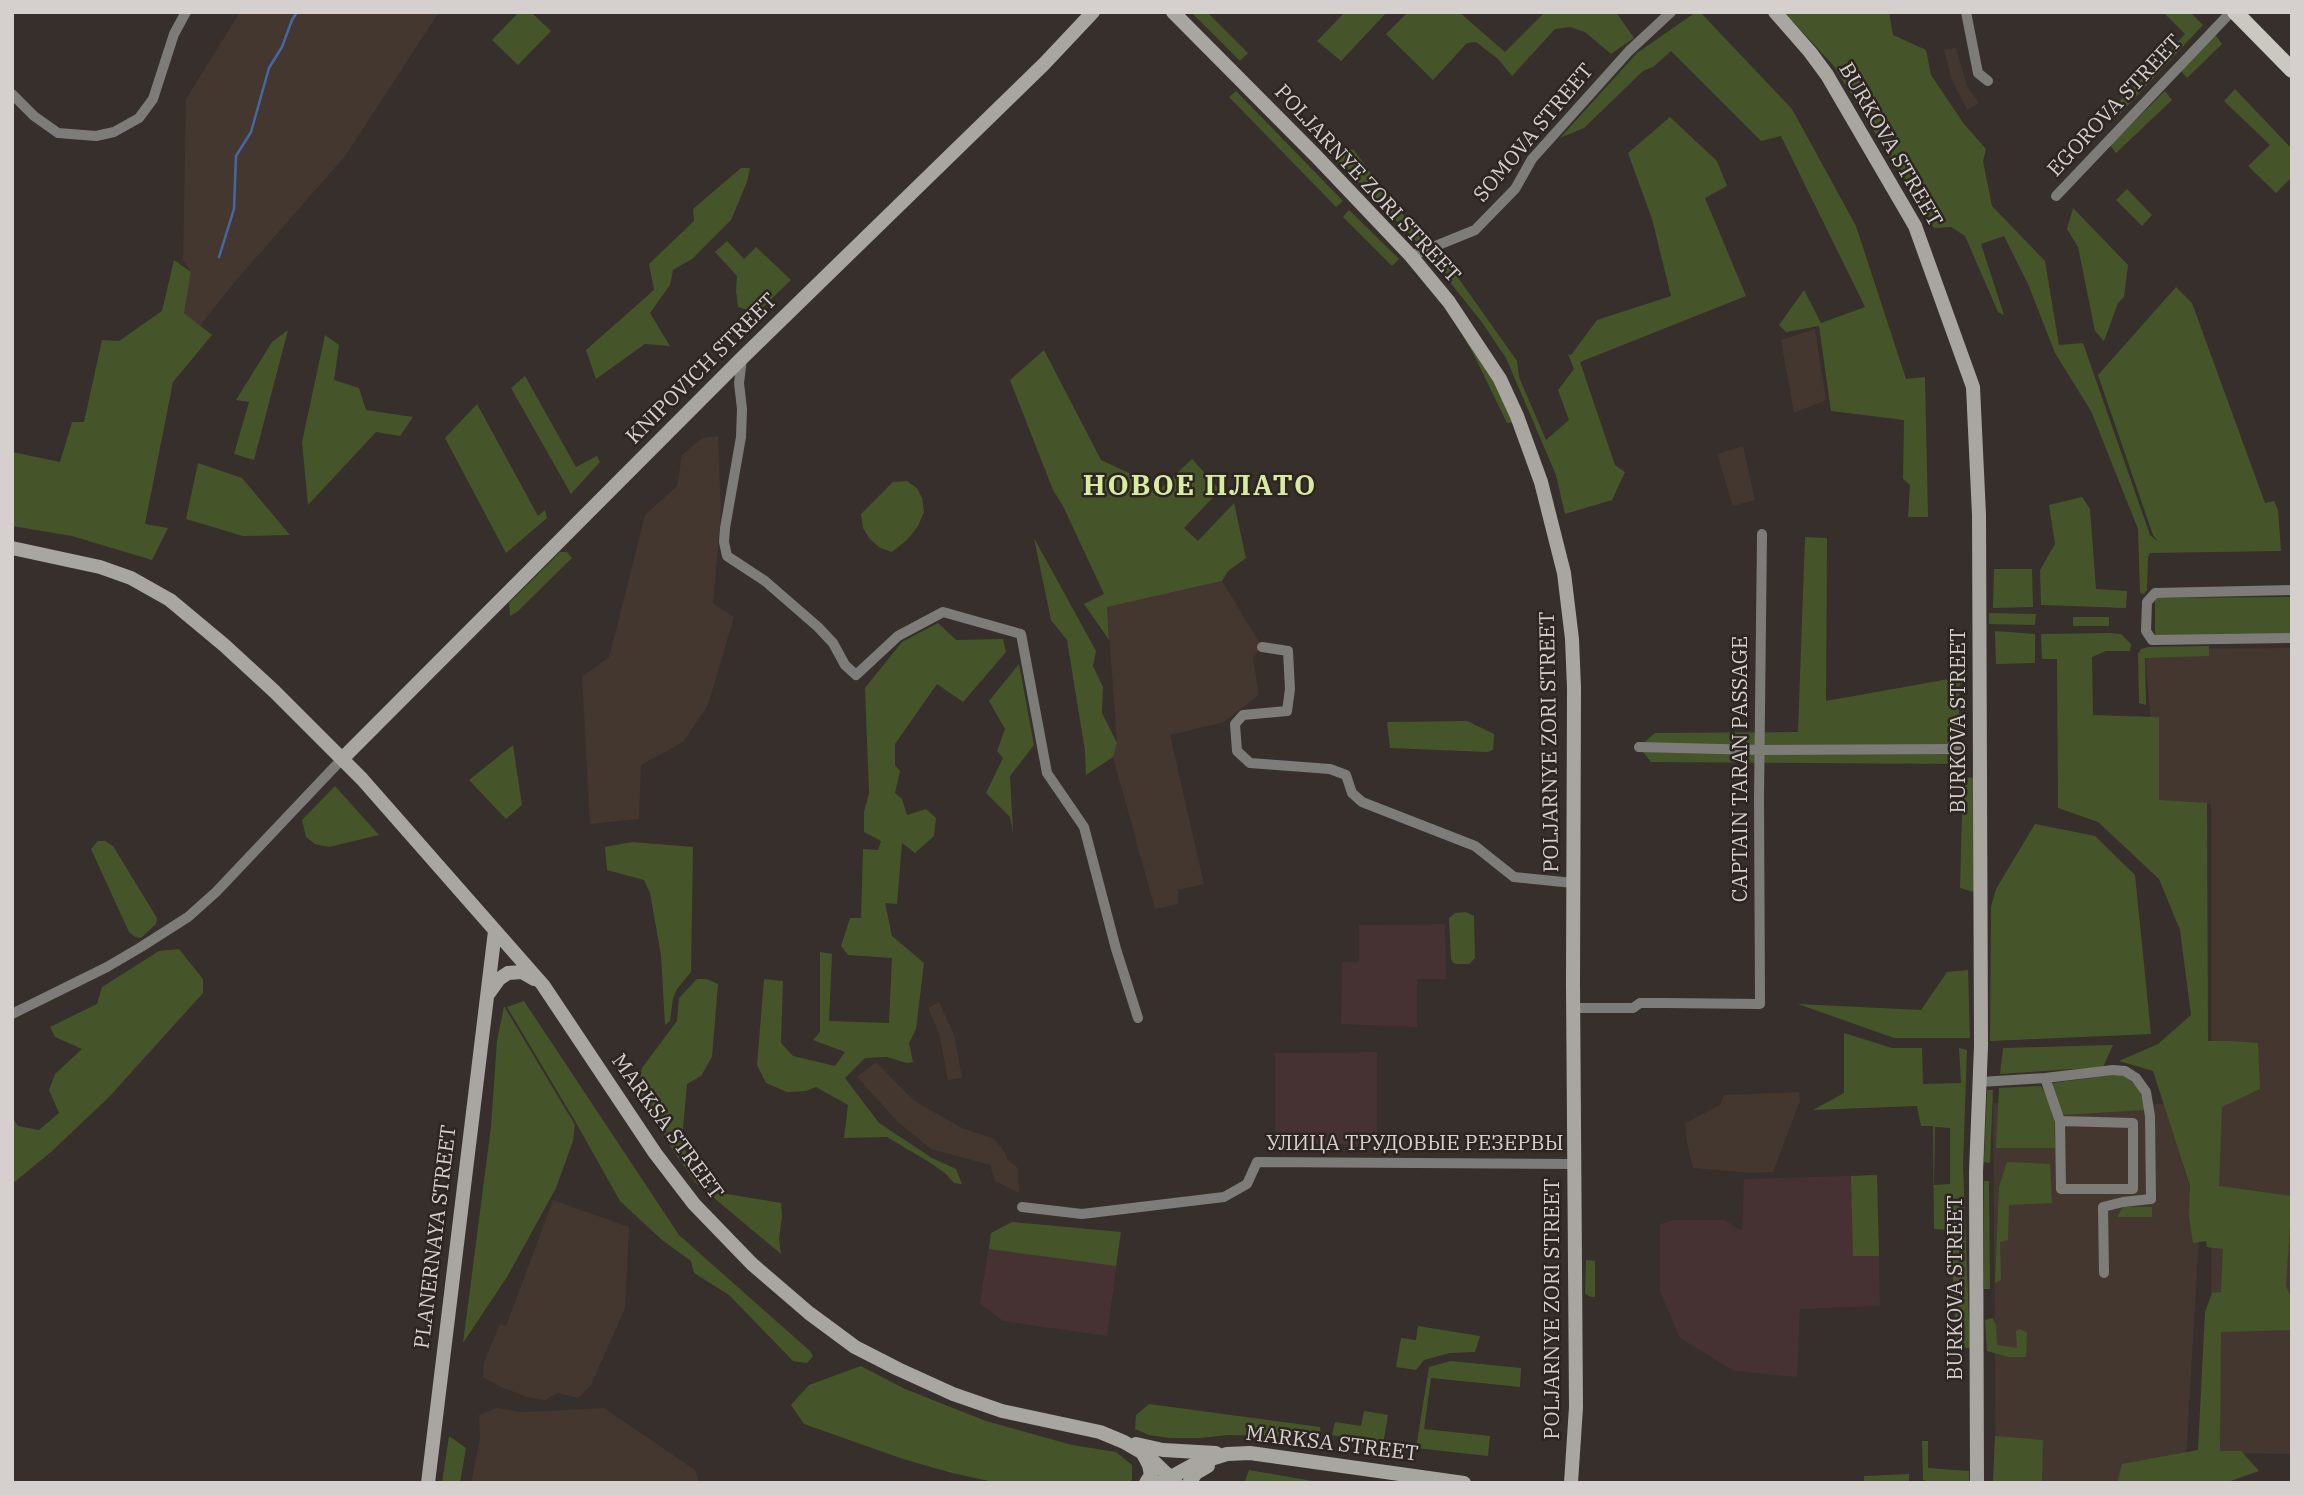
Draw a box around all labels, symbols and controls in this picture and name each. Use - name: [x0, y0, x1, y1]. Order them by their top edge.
- street label: EGOROVA STREET: [2043, 30, 2187, 182]
- street label: SOMOVA STREET: [1469, 59, 1599, 207]
- street label: BURKOVA STREET: [1833, 59, 1947, 231]
- street label: POLJARNYE ZORI STREET: [1269, 80, 1465, 288]
- street label: KNIPOVICH STREET: [621, 288, 783, 450]
- district label: НОВОЕ ПЛАТО: [1084, 470, 1316, 504]
- street label: POLJARNYE ZORI STREET: [1535, 611, 1565, 873]
- street label: BURKOVA STREET: [1946, 628, 1972, 814]
- street label: CAPTAIN TARAN PASSAGE: [1728, 636, 1754, 902]
- street label: MARKSA STREET: [606, 1049, 728, 1205]
- street label: PLANERNAYA STREET: [410, 1124, 462, 1350]
- street label: УЛИЦА ТРУДОВЫЕ РЕЗЕРВЫ: [1266, 1131, 1564, 1157]
- street label: POLJARNYE ZORI STREET: [1540, 1178, 1566, 1440]
- street label: BURKOVA STREET: [1943, 1195, 1969, 1381]
- street label: MARKSA STREET: [1244, 1421, 1420, 1467]

